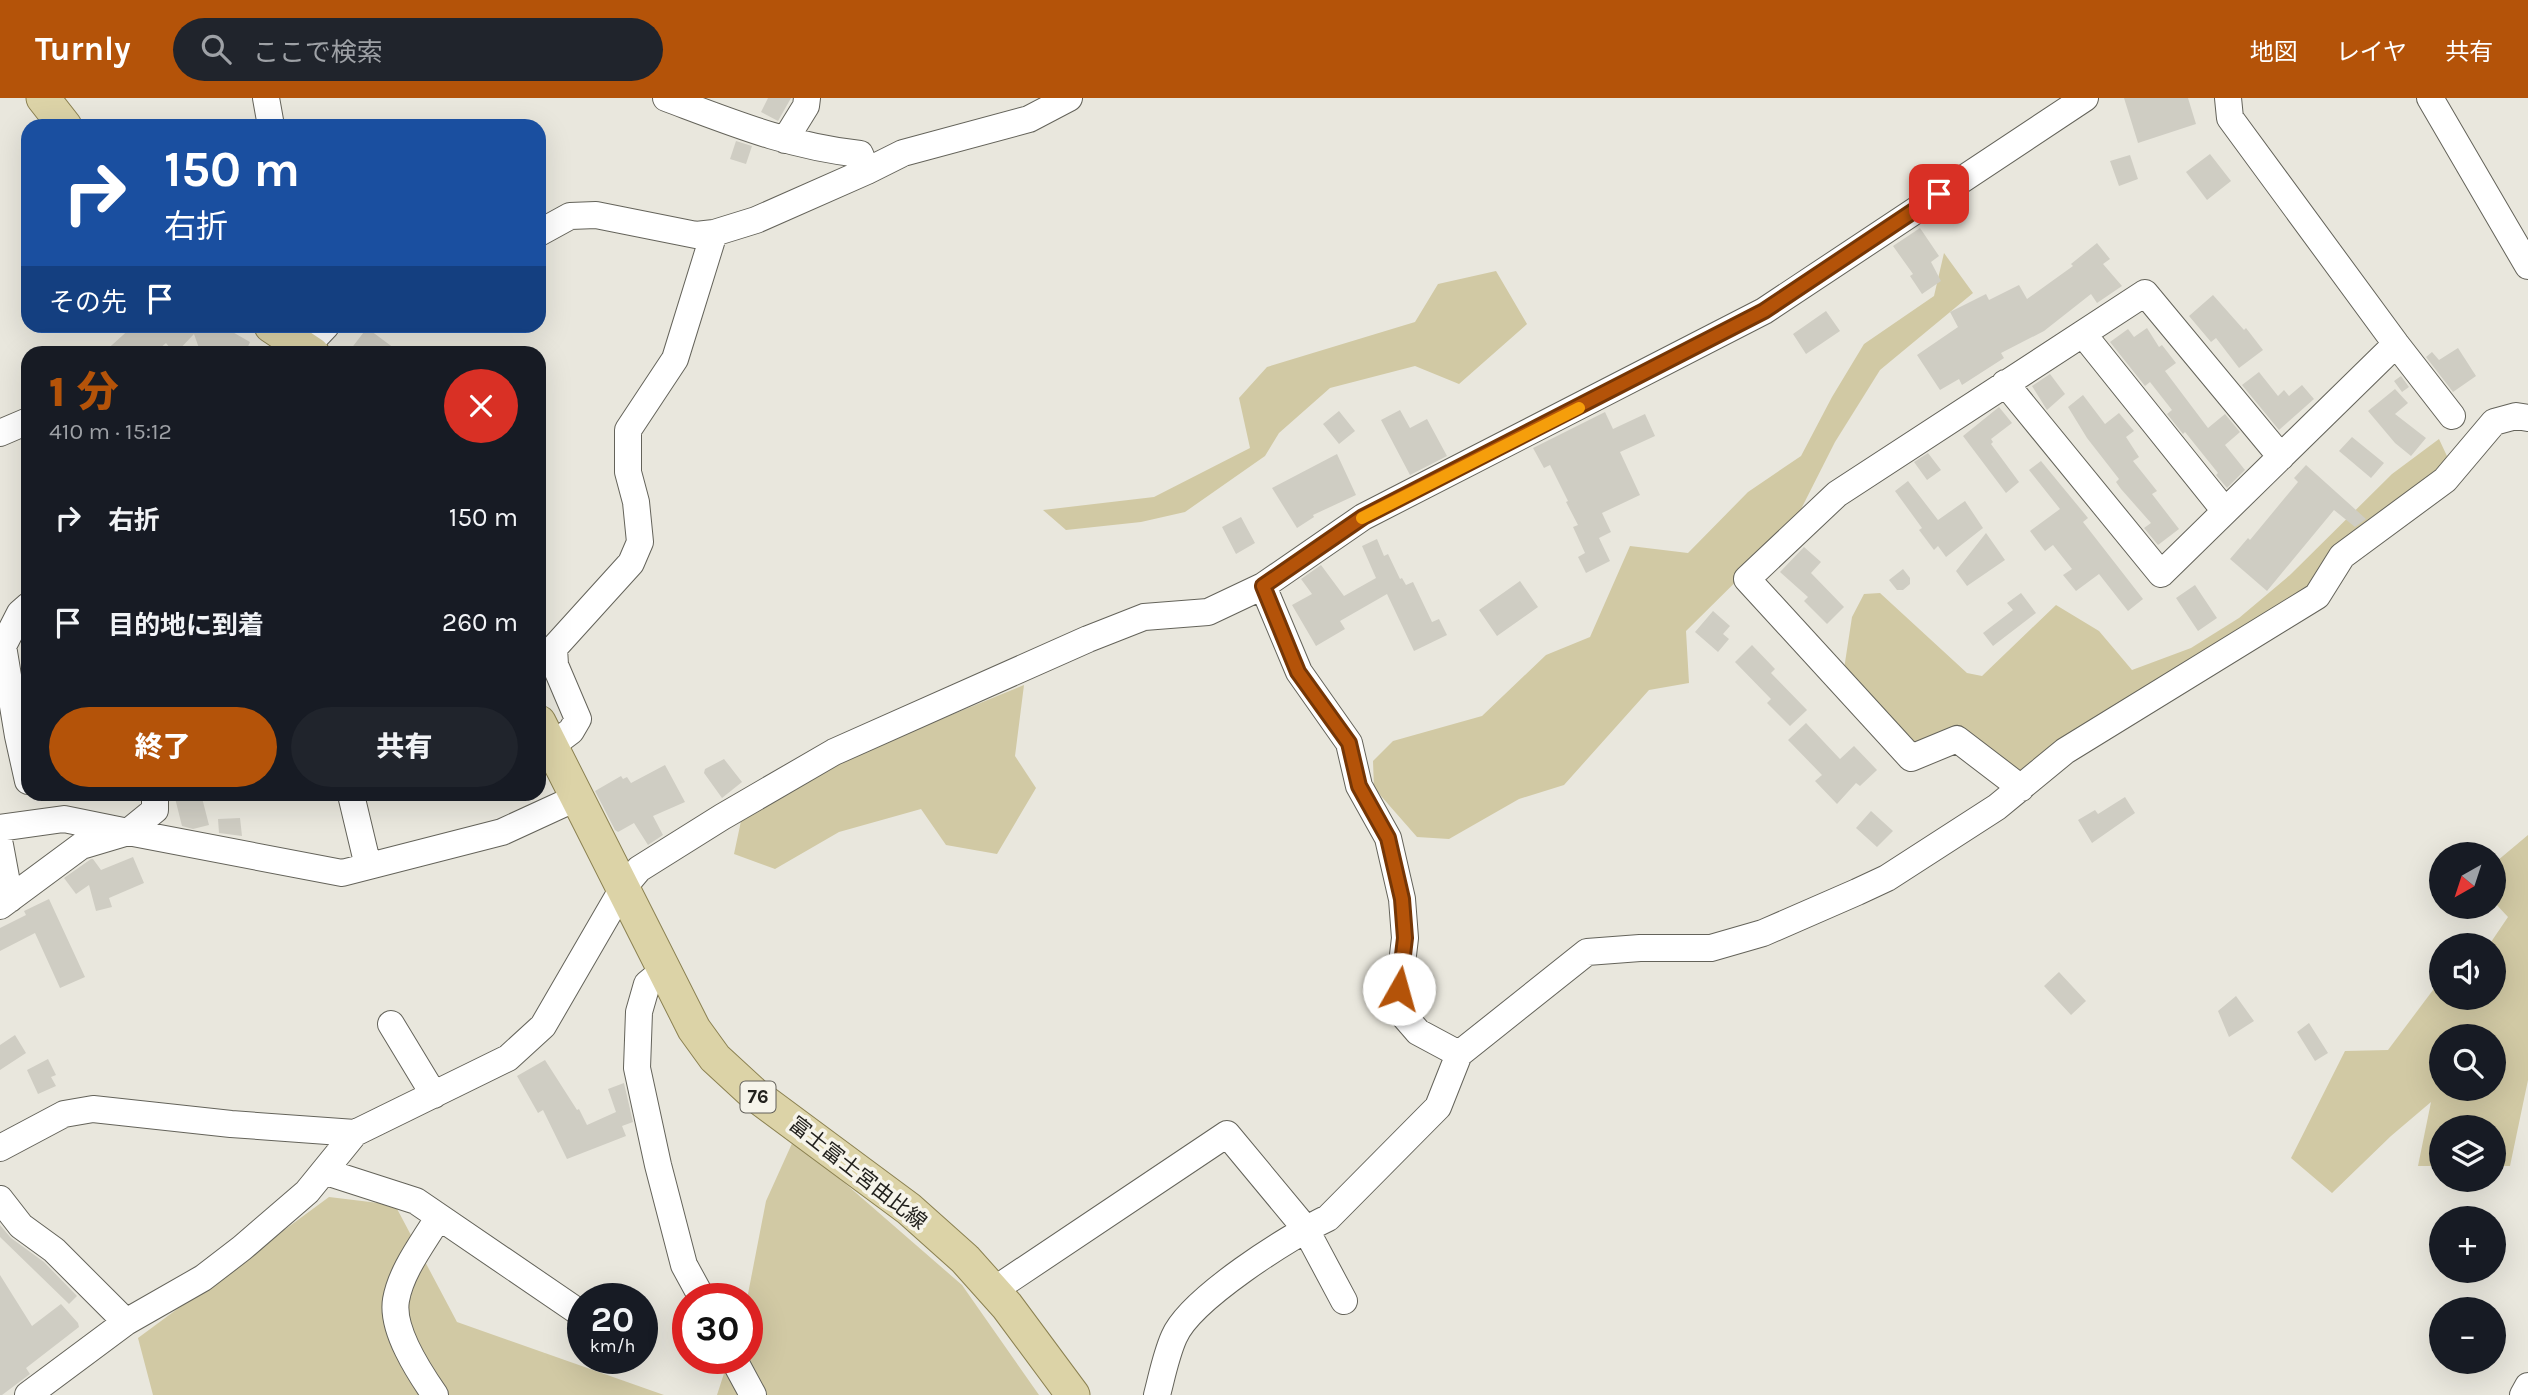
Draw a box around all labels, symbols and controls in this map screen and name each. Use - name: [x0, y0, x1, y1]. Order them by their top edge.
- search box: [173, 18, 663, 81]
- text: Turnly: [35, 30, 131, 68]
- icon: search: [197, 30, 235, 68]
- text: ここで検索: [253, 37, 383, 68]
- text: 地図: [2250, 38, 2298, 66]
- text: レイヤ: [2336, 38, 2407, 66]
- text: 共有: [2445, 38, 2493, 66]
- text: 150 m: [164, 141, 300, 198]
- icon: right: [49, 147, 140, 238]
- pin: [1909, 164, 1969, 224]
- icon: arrive: [1920, 175, 1958, 213]
- text: 右折: [164, 208, 228, 245]
- icon: arrive: [141, 280, 179, 318]
- text: その先: [49, 287, 127, 318]
- text: 1 分: [49, 367, 118, 417]
- button: close: [444, 369, 518, 443]
- text: 410 m · 15:12: [49, 418, 172, 445]
- icon: right: [49, 499, 87, 537]
- text: 150 m: [449, 502, 518, 533]
- text: 右折: [108, 505, 160, 536]
- icon: arrive: [49, 604, 87, 642]
- text: 260 m: [442, 607, 518, 638]
- text: 目的地に到着: [108, 610, 264, 641]
- button: 終了: [49, 707, 277, 787]
- button: 共有: [291, 707, 518, 787]
- north arrow: [2429, 842, 2506, 919]
- map controls: [2429, 842, 2506, 1374]
- button: sound: [2429, 933, 2506, 1010]
- position arrow: [1362, 952, 1436, 1026]
- button: search: [2429, 1024, 2506, 1101]
- road number: 76: [740, 1082, 776, 1113]
- street label: 富士富士宮由比線: [784, 1112, 932, 1234]
- button: layers: [2429, 1115, 2506, 1192]
- button: +: [2429, 1206, 2506, 1283]
- speed limit sign: 30: [672, 1283, 763, 1374]
- button: −: [2429, 1297, 2506, 1374]
- text: 20: [591, 1299, 634, 1340]
- text: km/h: [590, 1335, 635, 1357]

